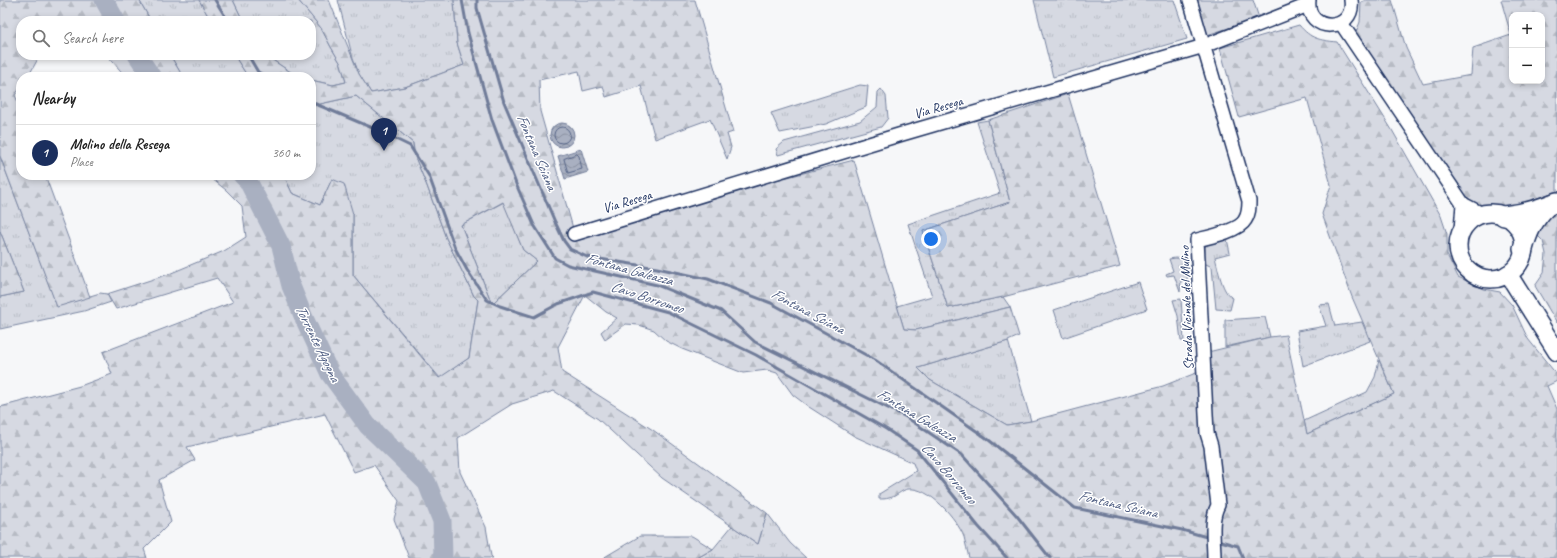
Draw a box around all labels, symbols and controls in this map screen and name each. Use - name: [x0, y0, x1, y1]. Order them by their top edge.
- map controls: [1509, 12, 1545, 84]
- button: +: [1509, 12, 1545, 48]
- search box: [16, 16, 316, 60]
- icon: search: [30, 27, 52, 49]
- text: Search here: [62, 29, 123, 48]
- button: −: [1509, 48, 1545, 84]
- text: Nearby: [32, 88, 75, 109]
- street label: Via Resega: [912, 92, 966, 123]
- water label: Fontana Sciana: [512, 112, 562, 194]
- pin: 1: [371, 118, 397, 151]
- text: Molino della Resega: [70, 135, 169, 154]
- text: 1: [42, 145, 48, 161]
- text: 360 m: [272, 145, 300, 161]
- text: Place: [70, 154, 93, 170]
- street label: Via Resega: [601, 186, 655, 217]
- your location: [921, 229, 941, 249]
- street label: Strada Vicinale del Mulino: [1176, 245, 1197, 370]
- water label: Fontana Galeazza: [583, 249, 676, 291]
- water label: Cavo Borromeo: [608, 277, 687, 319]
- water label: Fontana Sciana: [768, 284, 849, 339]
- water label: Torrente Agogna: [291, 302, 345, 386]
- water label: Fontana Galeazza: [873, 384, 961, 447]
- water label: Cavo Borromeo: [917, 439, 981, 509]
- water label: Fontana Sciana: [1077, 486, 1161, 523]

